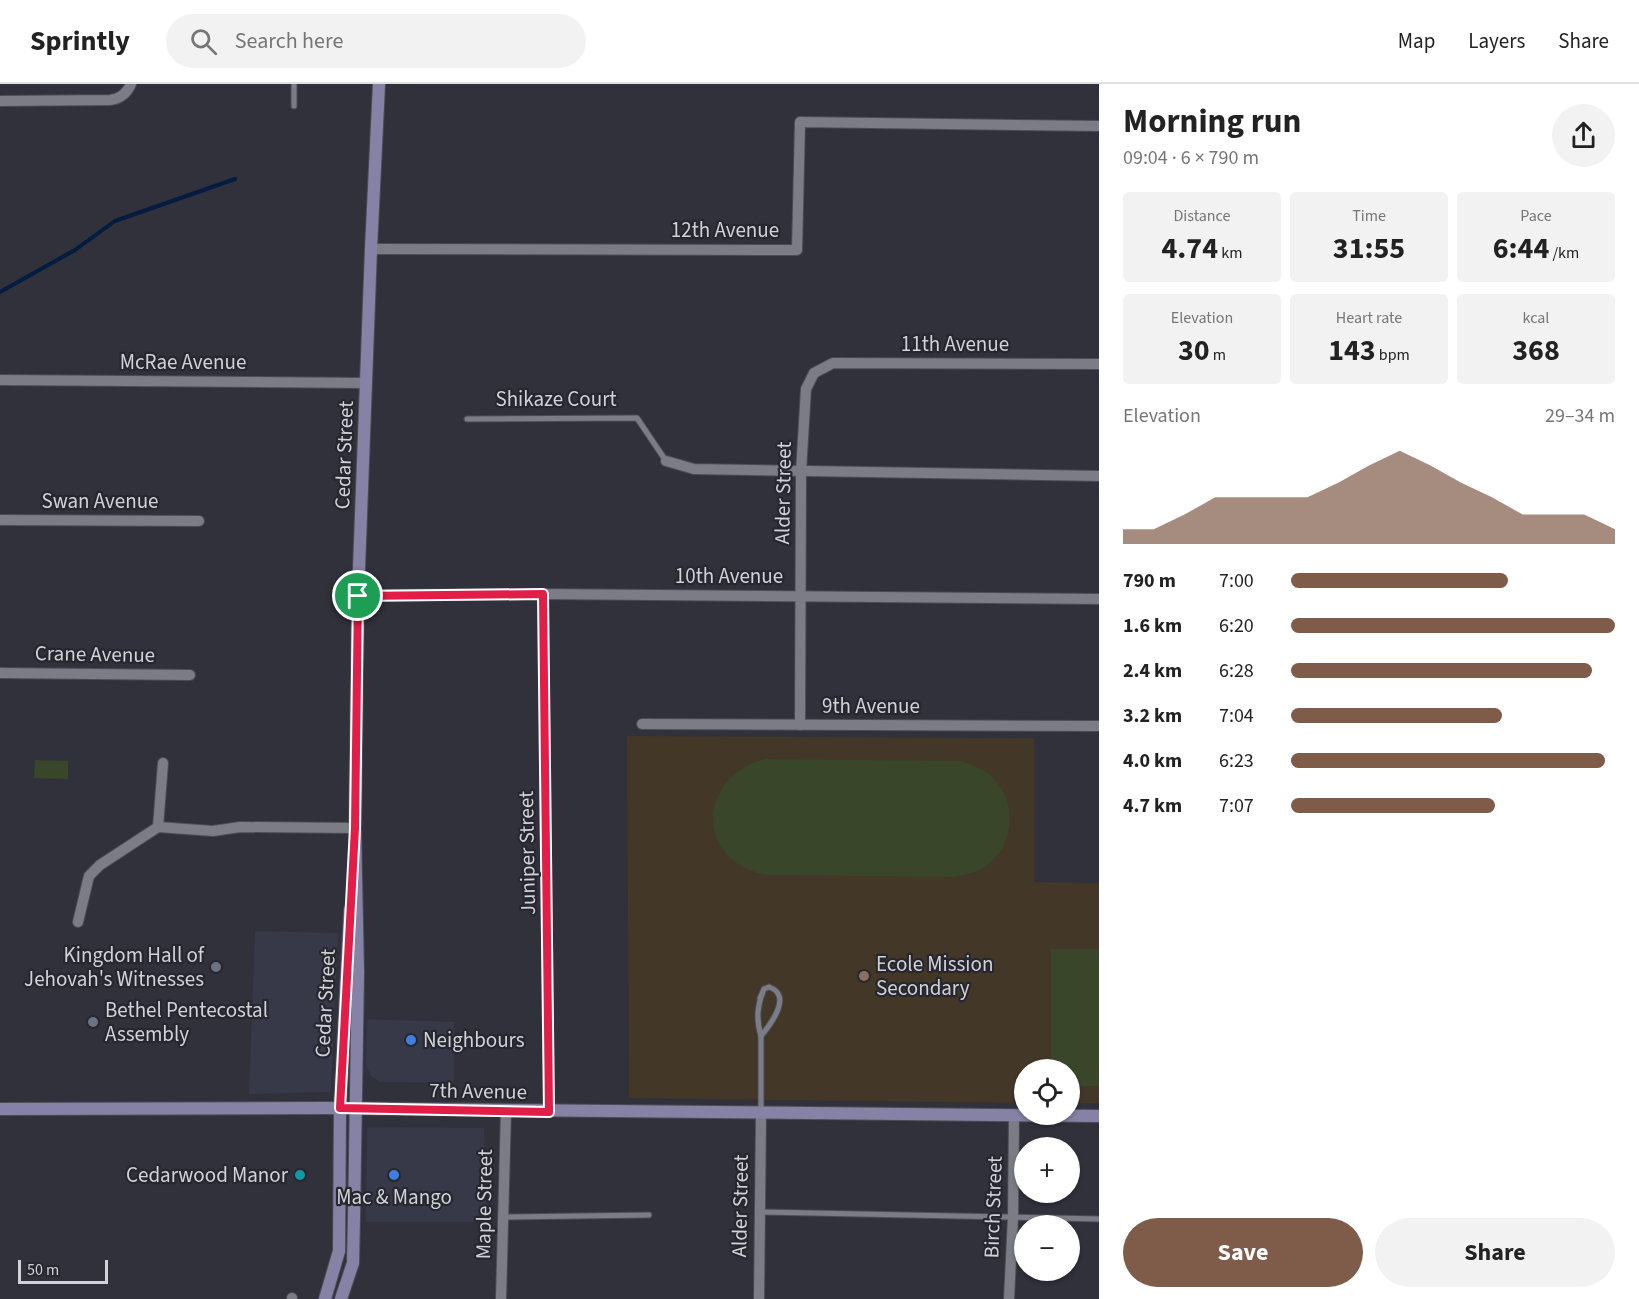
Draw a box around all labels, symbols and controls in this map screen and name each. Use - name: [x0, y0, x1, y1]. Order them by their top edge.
- search box: [166, 14, 586, 68]
- text: Sprintly: [30, 21, 130, 61]
- icon: search: [187, 25, 220, 58]
- text: Search here: [235, 25, 343, 57]
- text: Map: [1398, 26, 1435, 56]
- text: Layers: [1468, 26, 1525, 56]
- text: Share: [1558, 26, 1609, 56]
- text: Morning run: [1123, 98, 1301, 145]
- button: share: [1552, 104, 1615, 167]
- text: 09:04 · 6 × 790 m: [1123, 144, 1259, 172]
- text: Distance: [1174, 205, 1230, 227]
- text: Time: [1352, 205, 1386, 227]
- text: Pace: [1520, 205, 1552, 227]
- street label: 12th Avenue: [671, 215, 779, 245]
- text: 4.74: [1162, 227, 1218, 270]
- text: 31:55: [1333, 227, 1405, 270]
- text: 6:44: [1493, 227, 1549, 270]
- text: km: [1218, 242, 1242, 264]
- text: /km: [1549, 242, 1579, 264]
- text: Elevation: [1171, 307, 1233, 329]
- text: Heart rate: [1336, 307, 1402, 329]
- text: kcal: [1523, 307, 1549, 329]
- street label: 11th Avenue: [901, 329, 1009, 359]
- text: 30: [1178, 329, 1210, 372]
- text: 143: [1328, 329, 1376, 372]
- text: 368: [1512, 329, 1560, 372]
- text: m: [1210, 344, 1226, 366]
- text: bpm: [1376, 344, 1410, 366]
- street label: McRae Avenue: [120, 347, 246, 377]
- street label: Shikaze Court: [495, 384, 617, 414]
- street label: Cedar Street: [327, 400, 361, 510]
- text: Elevation: [1123, 402, 1201, 430]
- text: 29–34 m: [1545, 402, 1615, 430]
- street label: Alder Street: [767, 441, 799, 545]
- street label: Swan Avenue: [41, 486, 159, 516]
- street label: 10th Avenue: [675, 561, 783, 591]
- text: 790 m: [1123, 567, 1176, 595]
- text: 7:00: [1219, 567, 1254, 595]
- pin: [332, 570, 383, 621]
- icon: arrive: [341, 579, 374, 612]
- text: 1.6 km: [1123, 612, 1182, 640]
- text: 6:20: [1219, 612, 1254, 640]
- street label: Crane Avenue: [35, 638, 155, 670]
- text: 2.4 km: [1123, 657, 1182, 685]
- text: 6:28: [1219, 657, 1254, 685]
- street label: 9th Avenue: [822, 691, 920, 721]
- text: 3.2 km: [1123, 702, 1182, 730]
- text: 7:04: [1219, 702, 1254, 730]
- text: 4.0 km: [1123, 747, 1182, 775]
- text: 6:23: [1219, 747, 1254, 775]
- street label: Juniper Street: [511, 791, 543, 915]
- text: 4.7 km: [1123, 792, 1182, 820]
- text: 7:07: [1219, 792, 1254, 820]
- place label: Kingdom Hall of Jehovah's Witnesses: [24, 940, 205, 994]
- street label: Cedar Street: [307, 948, 343, 1058]
- place label: Ecole Mission Secondary: [876, 949, 993, 1003]
- marker: Kingdom Hall of Jehovah's Witnesses: [209, 960, 223, 974]
- marker: Ecole Mission Secondary: [857, 969, 871, 983]
- place label: Bethel Pentecostal Assembly: [105, 995, 268, 1049]
- marker: Bethel Pentecostal Assembly: [86, 1015, 100, 1029]
- place label: Neighbours: [423, 1025, 525, 1055]
- marker: Neighbours: [404, 1033, 418, 1047]
- map controls: [1014, 1059, 1080, 1281]
- button: locate: [1014, 1059, 1080, 1125]
- street label: 7th Avenue: [429, 1075, 527, 1107]
- button: +: [1014, 1137, 1080, 1203]
- street label: Maple Street: [468, 1149, 500, 1259]
- street label: Alder Street: [724, 1154, 756, 1258]
- street label: Birch Street: [976, 1155, 1010, 1259]
- place label: Cedarwood Manor: [126, 1160, 289, 1190]
- marker: Cedarwood Manor: [293, 1168, 307, 1182]
- marker: Mac & Mango: [387, 1168, 401, 1182]
- place label: Mac & Mango: [336, 1182, 452, 1212]
- button: −: [1014, 1215, 1080, 1281]
- button: Save: [1123, 1218, 1363, 1287]
- button: Share: [1375, 1218, 1615, 1287]
- scale bar: [18, 1257, 108, 1284]
- text: 50 m: [27, 1259, 59, 1281]

